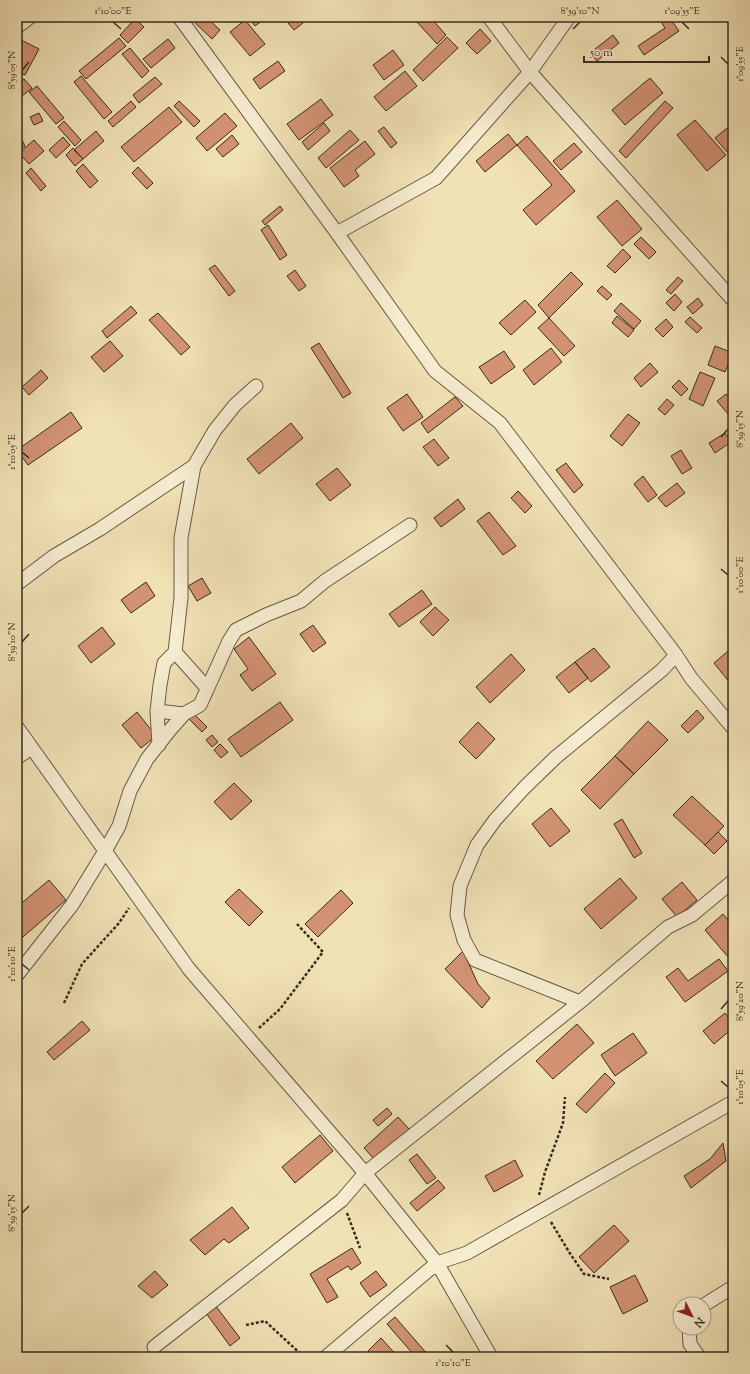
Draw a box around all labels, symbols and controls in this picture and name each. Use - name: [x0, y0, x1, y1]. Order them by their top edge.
- text: 1°10'00"E: [95, 4, 131, 19]
- text: 8°59'10"N: [561, 4, 599, 19]
- text: 1°09'55"E: [664, 4, 700, 19]
- scale bar: [584, 38, 709, 64]
- text: 50 m: [589, 44, 613, 62]
- text: 1°09'55"E: [733, 46, 748, 82]
- text: 8°59'05"N: [5, 51, 20, 89]
- text: 8°59'15"N: [733, 410, 748, 448]
- text: 1°10'05"E: [5, 434, 20, 470]
- text: 1°10'00"E: [733, 557, 748, 593]
- text: 8°59'10"N: [5, 623, 20, 661]
- text: 1°10'10"E: [5, 946, 20, 982]
- text: 8°59'20"N: [733, 981, 748, 1021]
- text: 1°10'05"E: [733, 1069, 748, 1105]
- text: 8°59'15"N: [5, 1194, 20, 1232]
- north arrow: [672, 1296, 712, 1336]
- text: N: [690, 1313, 708, 1331]
- text: 1°10'10"E: [435, 1356, 471, 1371]

